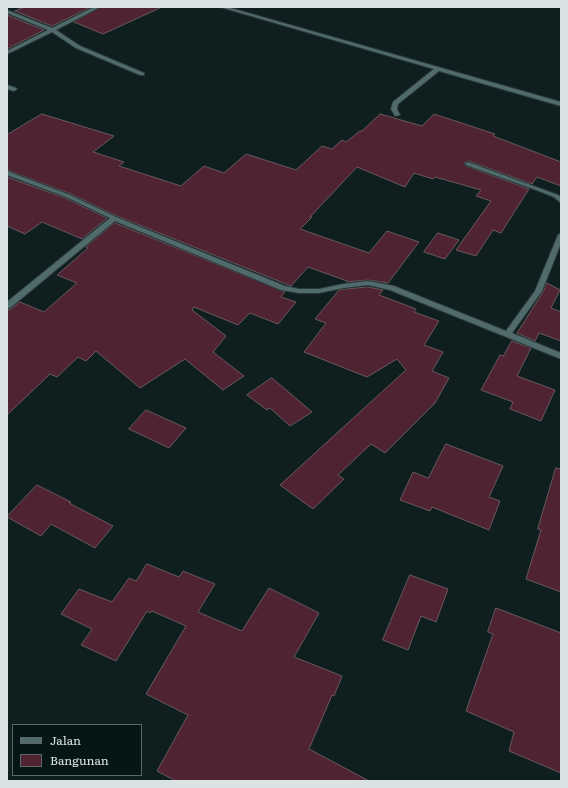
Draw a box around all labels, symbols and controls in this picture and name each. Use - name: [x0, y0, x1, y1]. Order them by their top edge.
- legend: [12, 724, 142, 776]
- text: Jalan: [50, 731, 81, 749]
- text: Bangunan: [50, 751, 109, 769]

